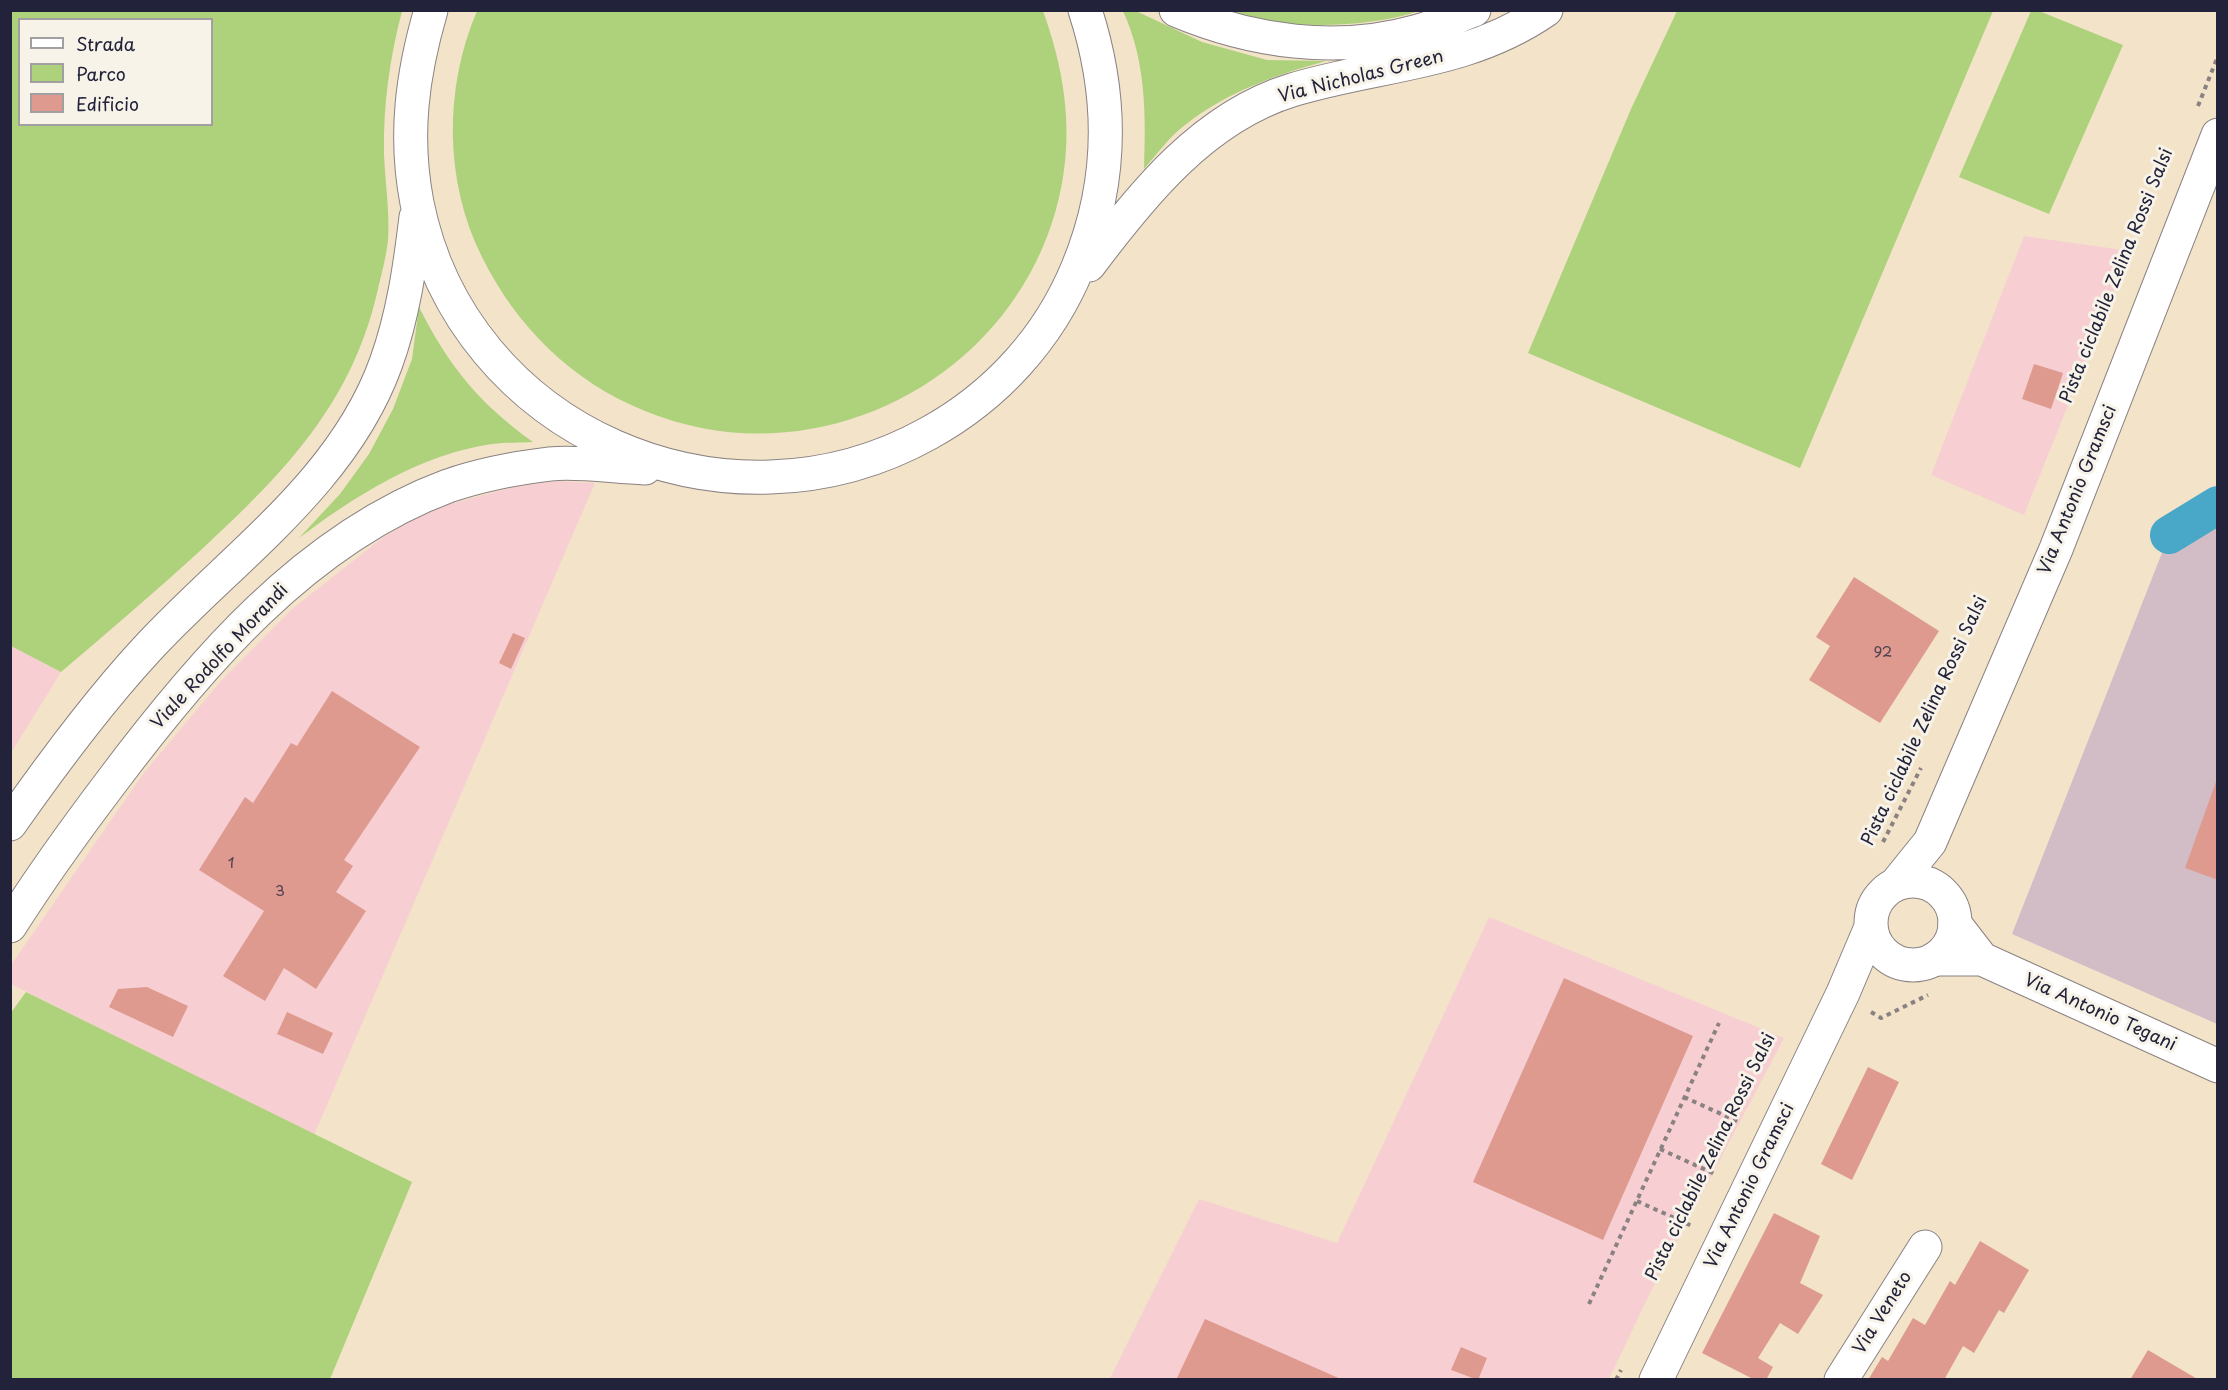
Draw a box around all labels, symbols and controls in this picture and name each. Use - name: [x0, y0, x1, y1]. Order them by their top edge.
- legend: [18, 18, 213, 126]
- text: Strada: [76, 30, 135, 57]
- street label: Via Nicholas Green: [1276, 46, 1446, 108]
- text: Parco: [76, 60, 126, 87]
- text: Edificio: [76, 90, 139, 117]
- street label: Pista ciclabile Zelina Rossi Salsi: [2056, 146, 2178, 406]
- street label: Via Antonio Gramsci: [2034, 402, 2122, 578]
- street label: Viale Rodolfo Morandi: [147, 580, 293, 734]
- street label: Pista ciclabile Zelina Rossi Salsi: [1858, 593, 1992, 849]
- house number: 92: [1874, 644, 1892, 662]
- house number: 1: [228, 855, 234, 873]
- house number: 3: [275, 883, 285, 901]
- street label: Via Antonio Tegani: [2021, 970, 2179, 1056]
- street label: Pista ciclabile Zelina Rossi Salsi: [1642, 1030, 1780, 1284]
- street label: Via Antonio Gramsci: [1701, 1100, 1799, 1272]
- street label: Via Veneto: [1849, 1268, 1917, 1358]

